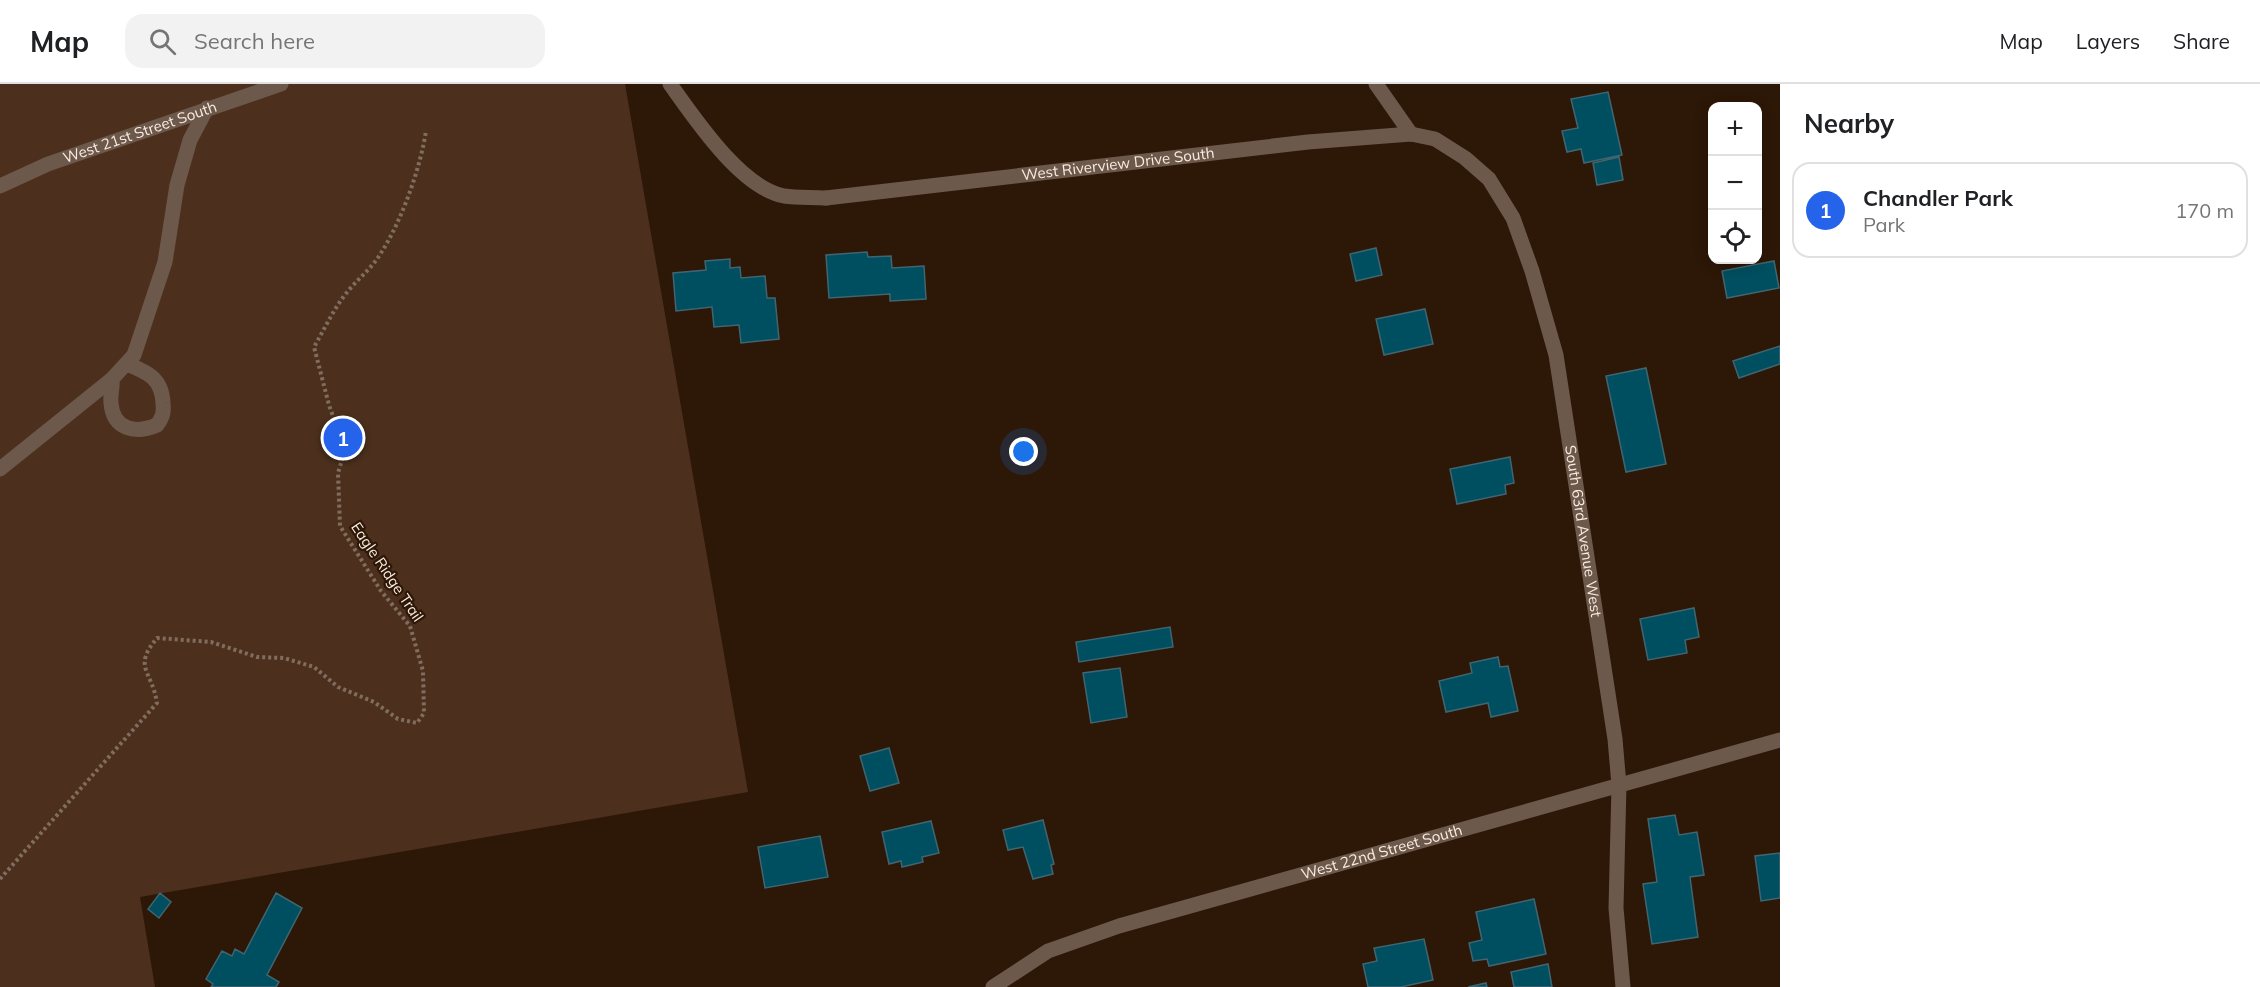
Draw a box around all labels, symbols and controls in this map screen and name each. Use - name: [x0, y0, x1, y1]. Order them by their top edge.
- search box: [125, 14, 545, 68]
- text: Map: [30, 24, 89, 59]
- icon: search: [146, 25, 179, 58]
- text: Search here: [194, 27, 315, 55]
- text: Map: [2000, 28, 2043, 54]
- text: Layers: [2076, 28, 2140, 54]
- text: Share: [2173, 28, 2230, 54]
- street label: West 21st Street South: [60, 97, 219, 167]
- map controls: [1708, 102, 1762, 264]
- button: +: [1708, 102, 1762, 156]
- text: Nearby: [1804, 107, 1894, 140]
- street label: West Riverview Drive South: [1021, 143, 1215, 184]
- button: −: [1708, 156, 1762, 210]
- text: Chandler Park: [1863, 184, 2013, 212]
- text: 1: [1820, 198, 1832, 223]
- text: 170 m: [2175, 198, 2234, 223]
- button: locate: [1708, 210, 1762, 264]
- text: Park: [1863, 212, 1905, 237]
- pin: 1: [324, 416, 362, 460]
- your location: [1009, 437, 1038, 466]
- street label: South 63rd Avenue West: [1561, 444, 1606, 618]
- street label: Eagle Ridge Trail: [347, 518, 428, 625]
- street label: West 22nd Street South: [1299, 820, 1464, 883]

